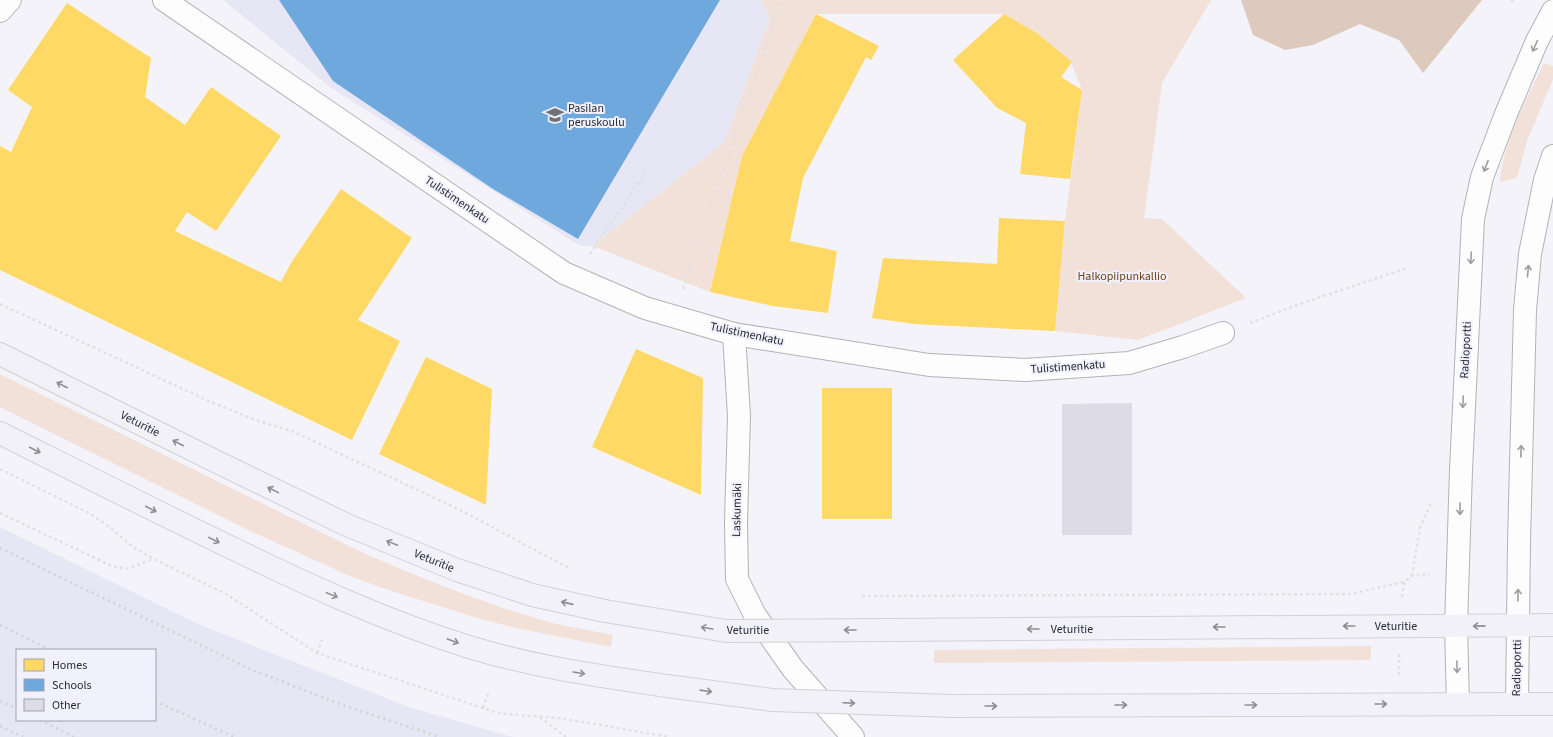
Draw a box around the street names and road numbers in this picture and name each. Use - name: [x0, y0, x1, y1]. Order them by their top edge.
- street label: Tulistimenkatu: [421, 172, 493, 228]
- street label: Tulistimenkatu: [709, 318, 785, 350]
- street label: Radioportti: [1456, 321, 1476, 379]
- street label: Tulistimenkatu: [1030, 356, 1106, 378]
- street label: Veturitie: [117, 407, 163, 441]
- street label: Laskumäki: [728, 483, 746, 537]
- street label: Veturitie: [411, 545, 457, 577]
- street label: Veturitie: [1375, 618, 1417, 635]
- street label: Veturitie: [1051, 621, 1093, 638]
- street label: Veturitie: [727, 622, 769, 639]
- street label: Radioportti: [1508, 639, 1526, 697]

